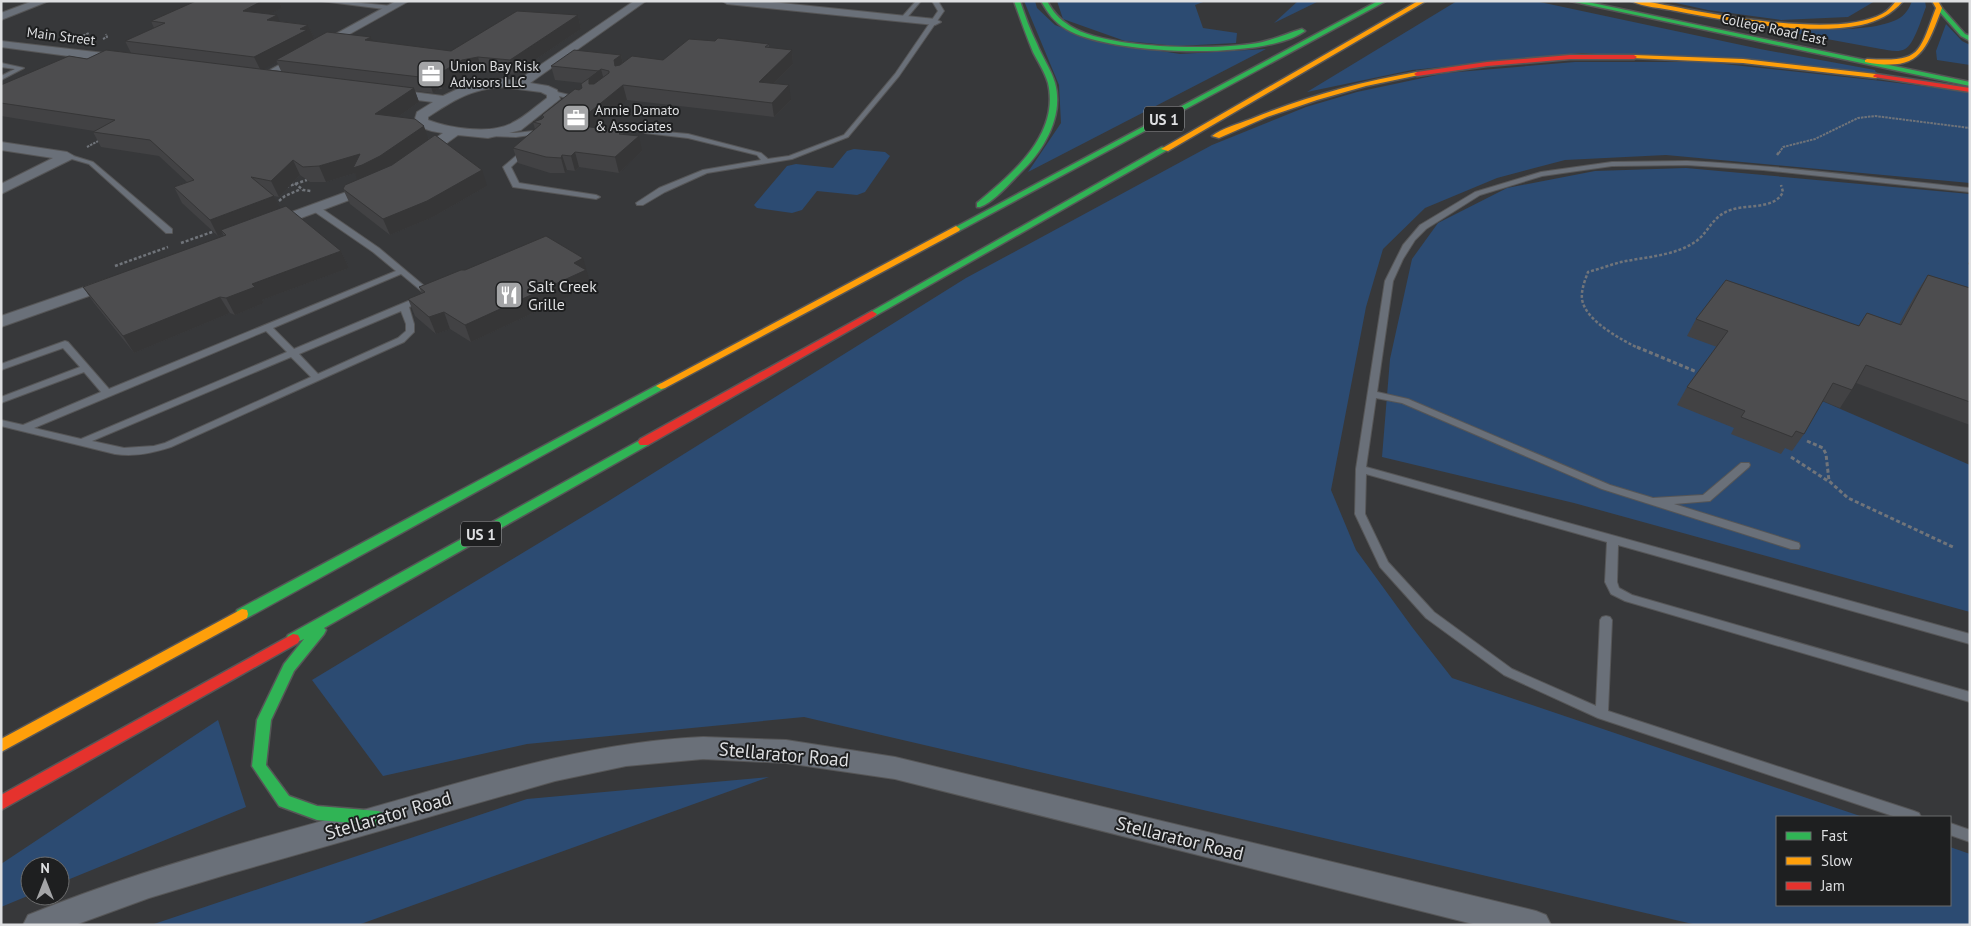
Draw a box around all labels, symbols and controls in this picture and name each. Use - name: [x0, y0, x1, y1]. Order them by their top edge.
- street label: College Road East: [1720, 9, 1828, 49]
- street label: Main Street: [26, 23, 97, 49]
- place label: Union Bay Risk Advisors LLC: [450, 57, 539, 91]
- office icon: Union Bay Risk Advisors LLC: [416, 59, 446, 89]
- place label: Annie Damato & Associates: [595, 101, 680, 135]
- office icon: Annie Damato & Associates: [561, 103, 591, 133]
- road number: US 1: [1144, 106, 1184, 132]
- place label: Salt Creek Grille: [528, 276, 597, 314]
- restaurant icon: Salt Creek Grille: [494, 280, 524, 310]
- road number: US 1: [461, 522, 501, 546]
- street label: Stellarator Road: [718, 736, 850, 772]
- street label: Stellarator Road: [322, 785, 454, 845]
- street label: Stellarator Road: [1114, 811, 1246, 865]
- legend: [1776, 816, 1951, 906]
- text: Fast: [1821, 826, 1848, 845]
- text: Slow: [1821, 851, 1852, 870]
- north arrow: [20, 856, 70, 906]
- text: N: [40, 859, 50, 877]
- text: Jam: [1820, 876, 1845, 895]

